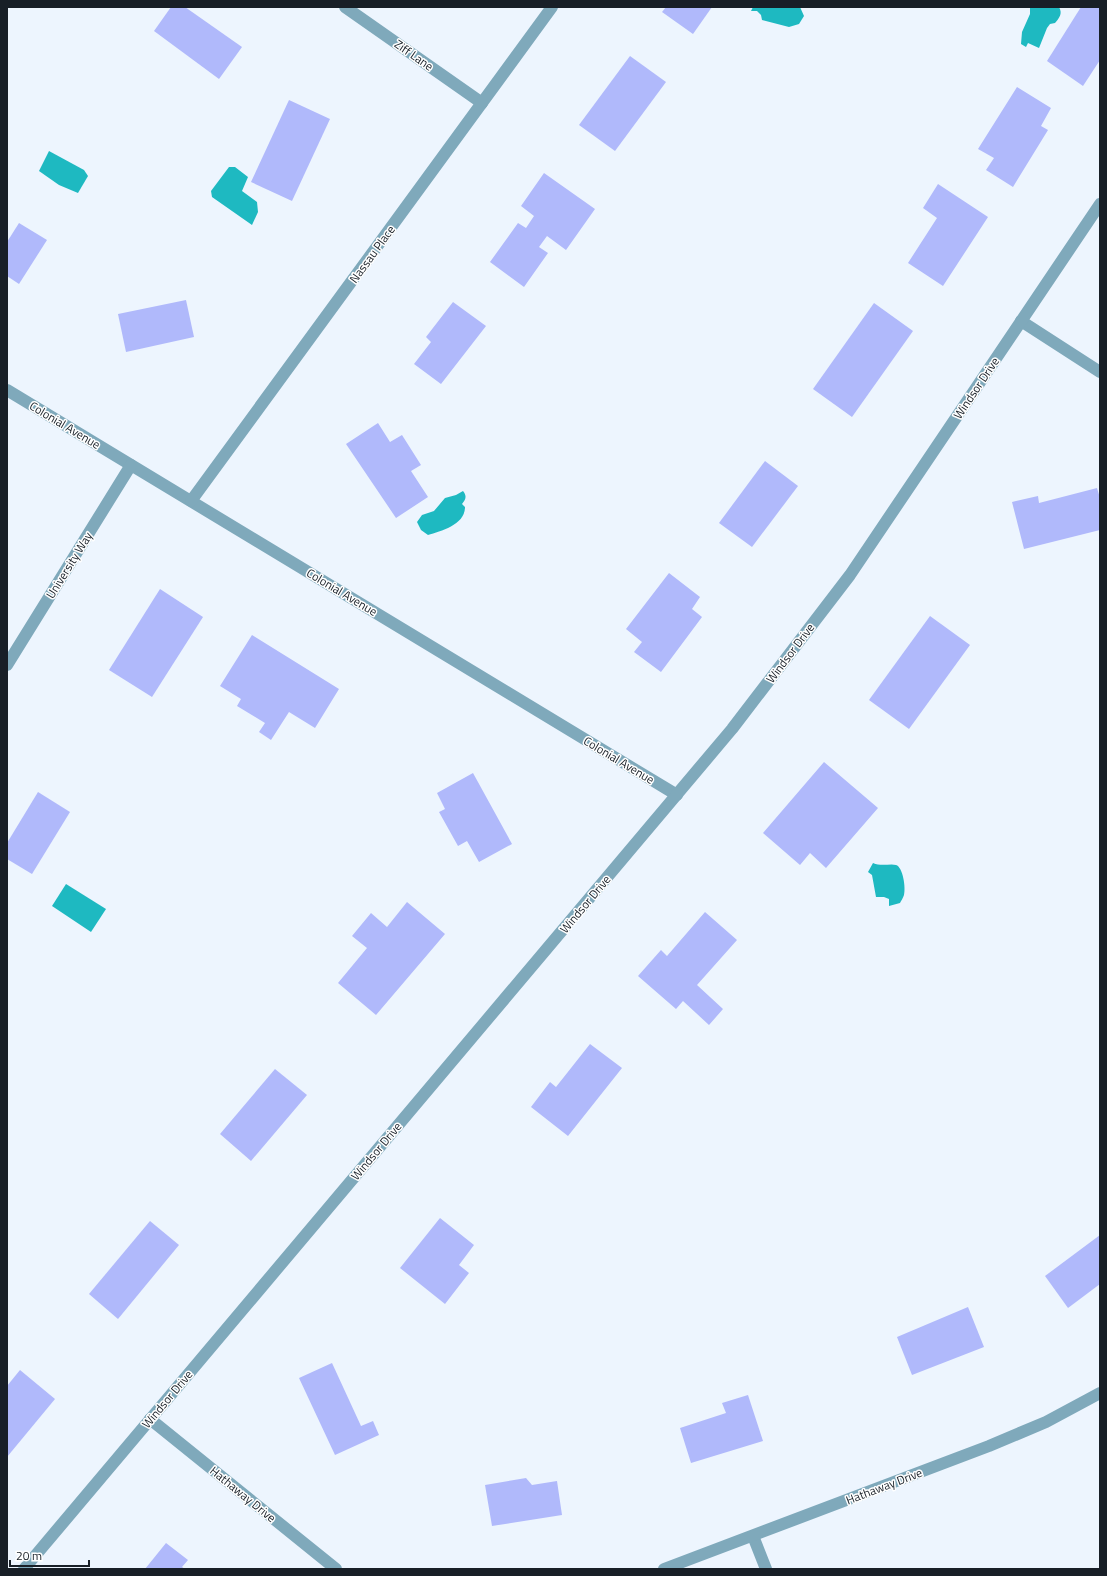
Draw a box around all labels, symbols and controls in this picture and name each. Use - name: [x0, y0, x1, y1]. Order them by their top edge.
- street label: Ziff Lane: [391, 35, 437, 75]
- street label: Nassau Place: [344, 221, 400, 287]
- street label: Windsor Drive: [948, 353, 1004, 423]
- street label: Colonial Avenue: [26, 396, 104, 454]
- street label: University Way: [41, 528, 97, 602]
- street label: Colonial Avenue: [303, 563, 381, 621]
- street label: Windsor Drive: [761, 619, 819, 687]
- street label: Colonial Avenue: [580, 731, 658, 789]
- street label: Windsor Drive: [555, 871, 615, 937]
- street label: Windsor Drive: [346, 1118, 406, 1184]
- street label: Windsor Drive: [137, 1366, 197, 1432]
- street label: Hathaway Drive: [206, 1461, 280, 1527]
- street label: Hathaway Drive: [843, 1463, 925, 1509]
- scale bar: [10, 1542, 89, 1568]
- text: 20 m: [16, 1546, 42, 1565]

